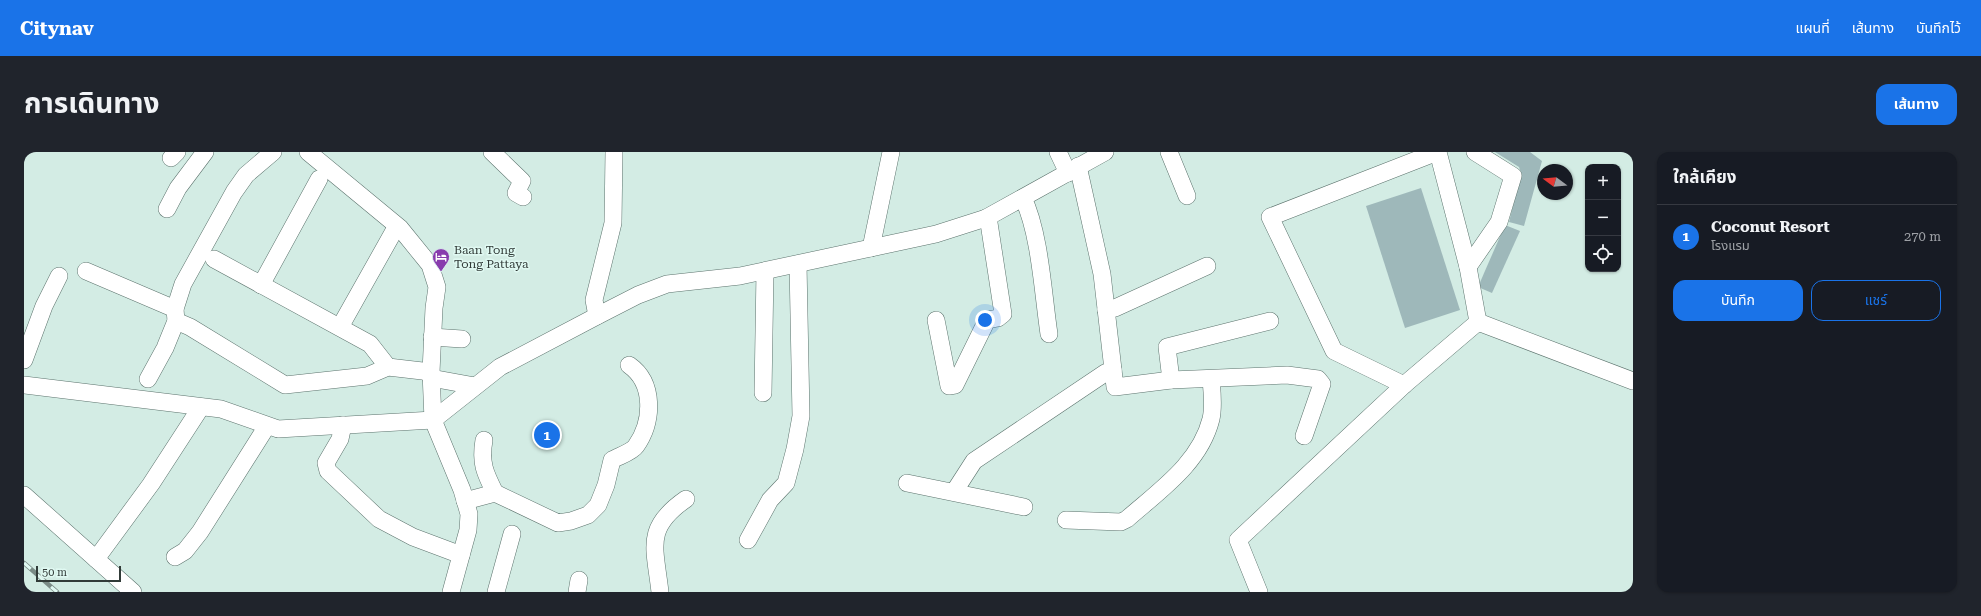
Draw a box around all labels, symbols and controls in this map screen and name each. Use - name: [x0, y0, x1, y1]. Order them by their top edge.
- text: Citynav: [20, 17, 94, 40]
- text: แผนที่: [1796, 20, 1830, 36]
- text: เส้นทาง: [1852, 20, 1894, 36]
- text: บันทึกไว้: [1916, 20, 1961, 36]
- button: เส้นทาง: [1876, 84, 1957, 125]
- text: การเดินทาง: [24, 87, 159, 120]
- north arrow: [1537, 164, 1573, 200]
- map controls: [1585, 164, 1621, 272]
- button: +: [1585, 164, 1621, 200]
- text: ใกล้เคียง: [1673, 167, 1736, 187]
- button: −: [1585, 200, 1621, 236]
- text: Coconut Resort: [1711, 218, 1830, 236]
- text: 1: [1682, 229, 1690, 244]
- text: 270 m: [1904, 229, 1941, 244]
- button: locate: [1585, 236, 1621, 272]
- text: โรงแรม: [1711, 238, 1750, 253]
- place label: Baan Tong Tong Pattaya: [454, 243, 529, 271]
- hotel icon: Baan Tong Tong Pattaya: [431, 247, 451, 272]
- button: บันทึก: [1673, 280, 1803, 321]
- button: แชร์: [1811, 280, 1941, 321]
- your location: [975, 310, 995, 330]
- pin: 1: [534, 420, 560, 450]
- scale bar: [36, 564, 121, 583]
- text: 50 m: [42, 566, 67, 579]

